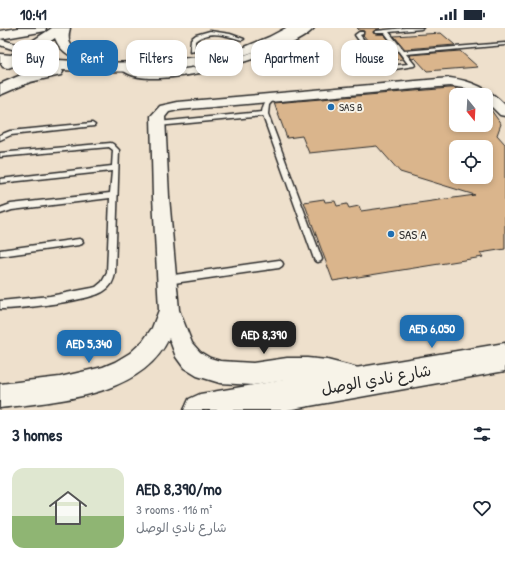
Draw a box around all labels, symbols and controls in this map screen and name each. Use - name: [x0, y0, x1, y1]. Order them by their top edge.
- text: 10:41: [20, 4, 47, 25]
- chip: Buy: [12, 40, 59, 76]
- chip: Rent: [67, 40, 118, 76]
- chip: Filters: [126, 40, 187, 76]
- chip: New: [195, 40, 243, 76]
- chip: Apartment: [251, 40, 333, 76]
- chip: House: [341, 40, 398, 76]
- north arrow: [449, 88, 493, 132]
- map controls: [449, 88, 493, 184]
- place label: SAS B: [339, 100, 363, 114]
- marker: SAS B: [326, 102, 336, 112]
- button: locate: [449, 140, 493, 184]
- place label: SAS A: [399, 225, 427, 243]
- marker: SAS A: [386, 229, 396, 239]
- pin: AED 6,050: [386, 315, 478, 349]
- text: AED 6,050: [409, 319, 455, 337]
- pin: AED 8,390: [218, 321, 310, 355]
- text: AED 8,390: [241, 325, 287, 343]
- pin: AED 5,340: [43, 330, 135, 364]
- text: AED 5,340: [66, 334, 112, 352]
- street label: شارع نادي الوصل: [319, 358, 433, 400]
- text: 3 homes: [12, 423, 62, 446]
- icon: filters: [471, 423, 493, 445]
- text: AED 8,390/mo: [136, 477, 222, 500]
- icon: home: [44, 484, 92, 532]
- icon: heart: [471, 497, 493, 519]
- text: 3 rooms · 116 m²: [136, 500, 212, 518]
- text: شارع نادي الوصل: [136, 518, 226, 536]

